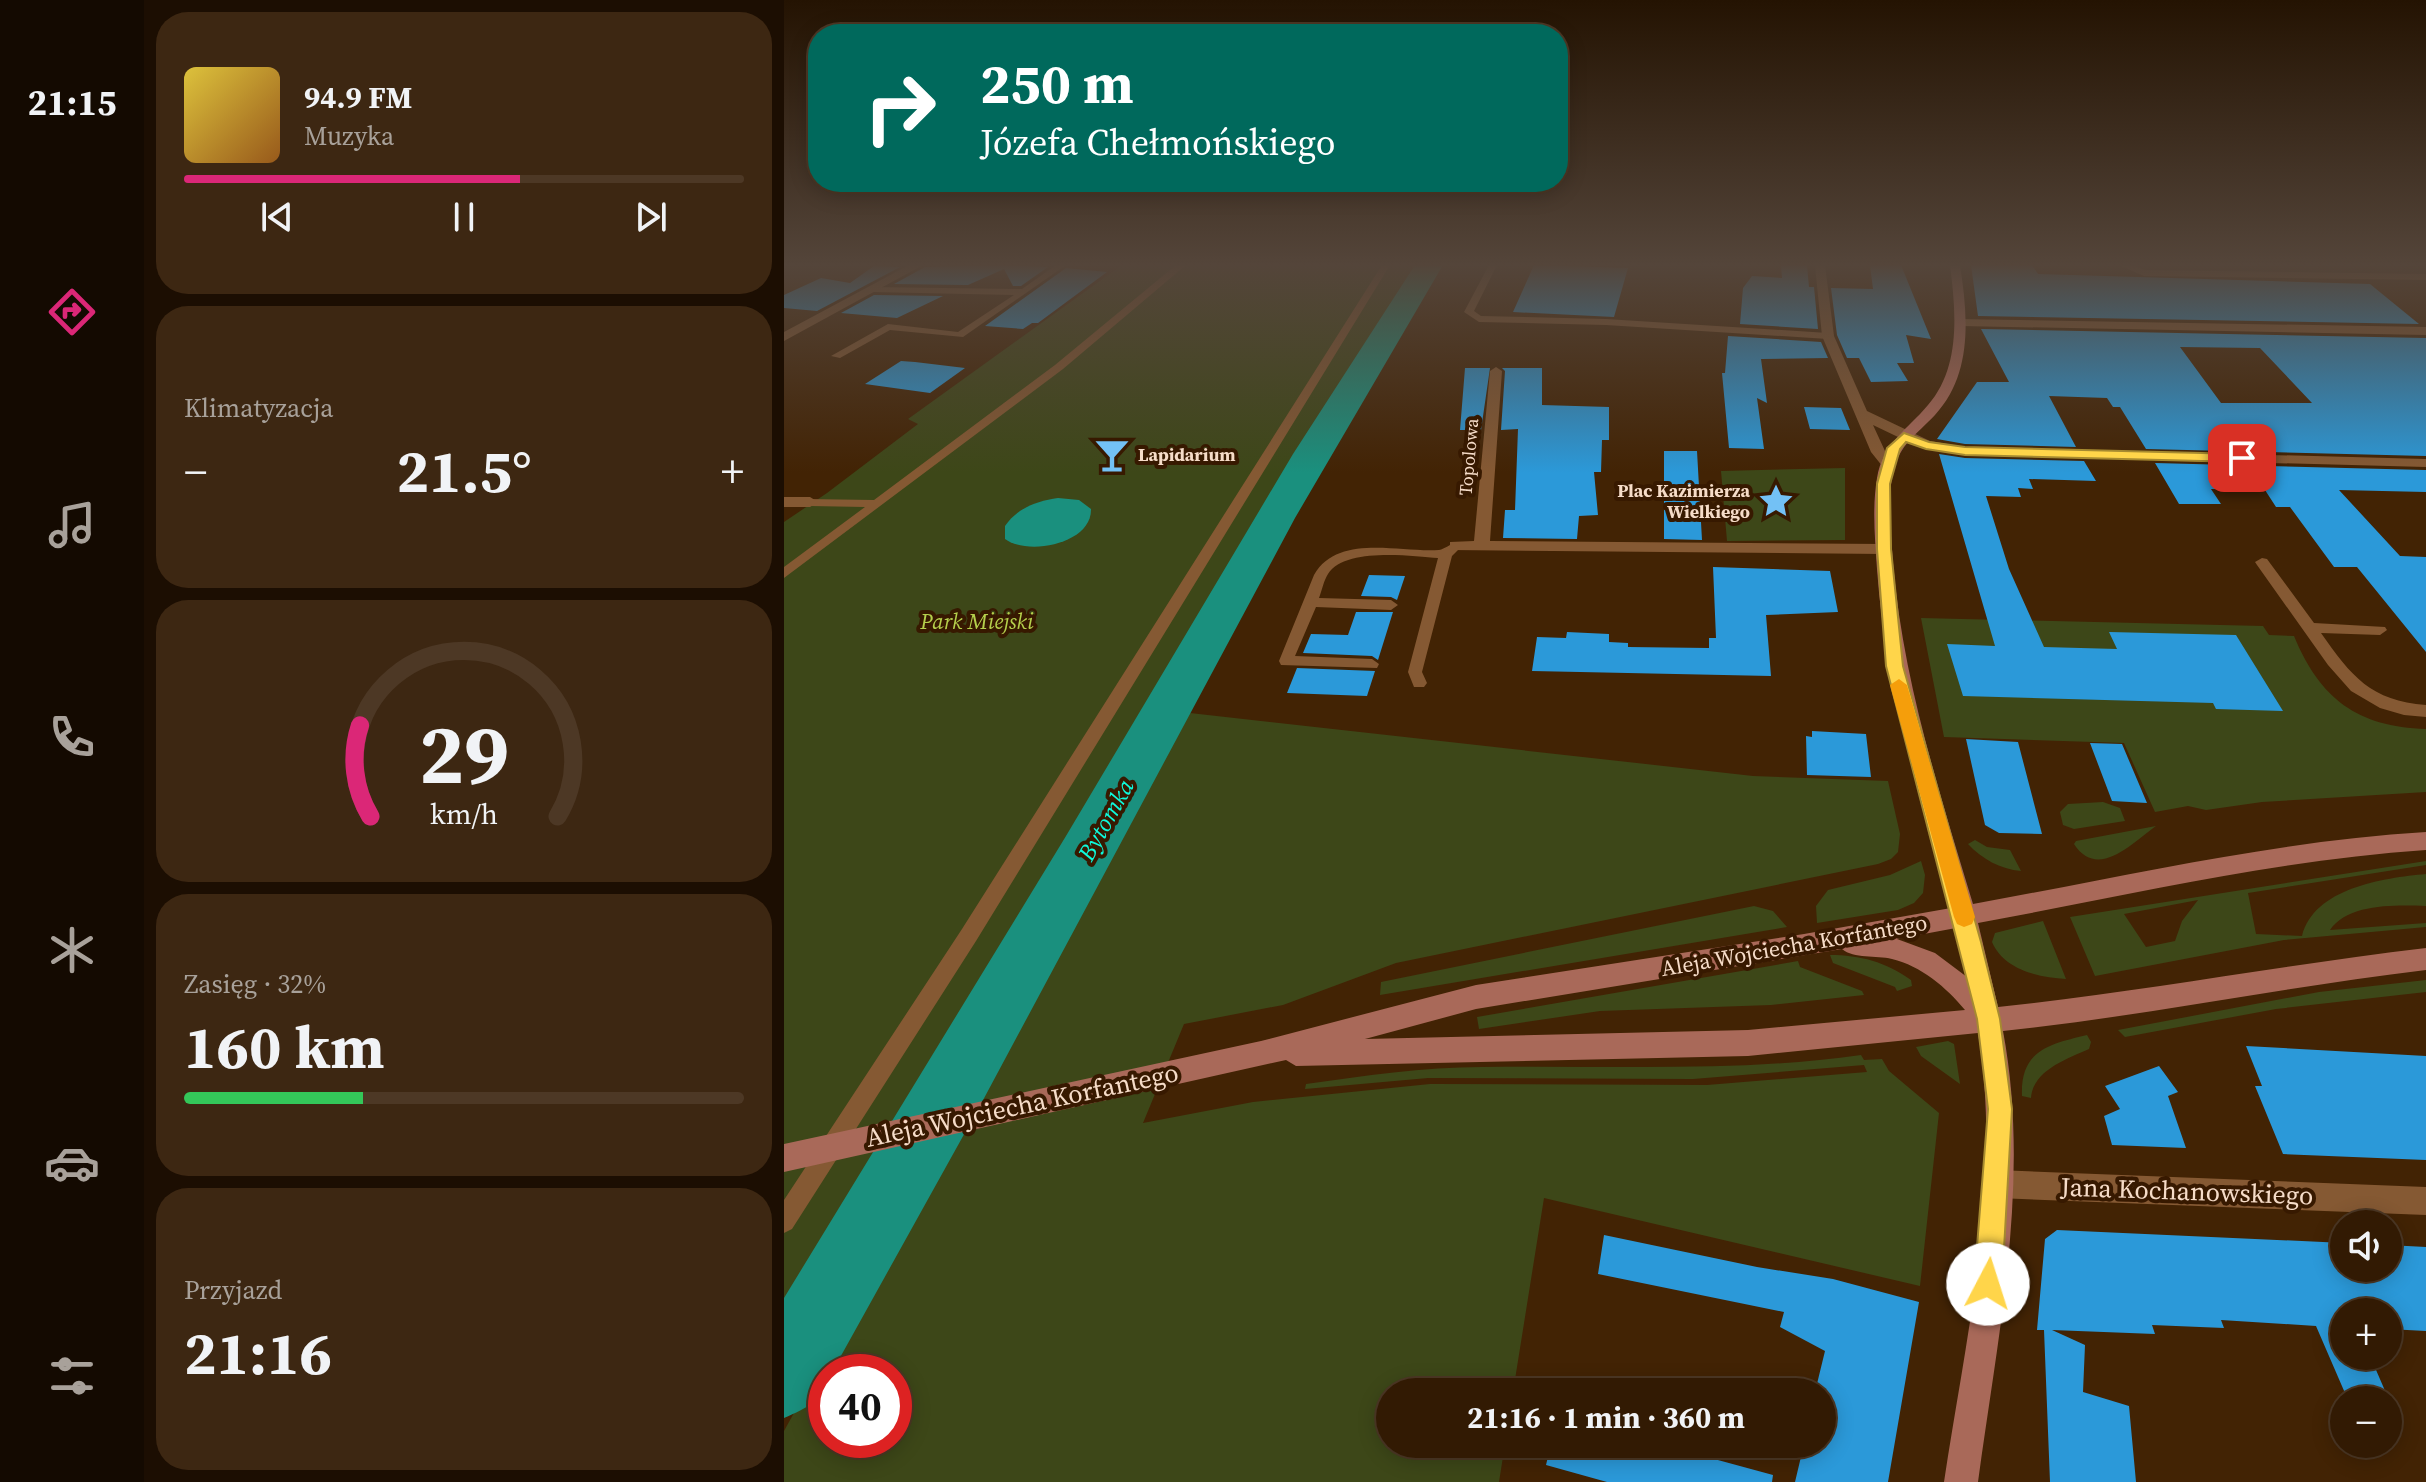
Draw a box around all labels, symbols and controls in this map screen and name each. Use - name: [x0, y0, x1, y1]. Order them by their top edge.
- text: 250 m: [980, 45, 1134, 122]
- icon: right: [848, 56, 952, 160]
- text: 94.9 FM: [304, 77, 412, 118]
- text: 21:15: [28, 78, 116, 127]
- text: Muzyka: [304, 118, 394, 154]
- text: Józefa Chełmońskiego: [980, 118, 1336, 167]
- icon: previous: [255, 195, 299, 239]
- icon: pause: [442, 195, 486, 239]
- icon: next: [629, 195, 673, 239]
- icon: directions: [44, 284, 100, 340]
- text: Klimatyzacja: [184, 390, 333, 426]
- street label: Topolowa: [1453, 416, 1484, 497]
- pin: [2208, 424, 2276, 492]
- text: 21.5°: [396, 430, 532, 512]
- bar icon: Lapidarium: [1093, 436, 1131, 474]
- icon: arrive: [2220, 436, 2264, 480]
- text: −: [184, 441, 207, 502]
- text: +: [721, 441, 744, 502]
- place label: Lapidarium: [1138, 442, 1236, 467]
- place label: Plac Kazimierza Wielkiego: [1617, 478, 1750, 524]
- place icon: Plac Kazimierza Wielkiego: [1757, 482, 1795, 520]
- icon: music: [44, 497, 100, 553]
- park label: Park Miejski: [919, 606, 1034, 636]
- text: 29: [419, 697, 509, 811]
- icon: phone: [44, 709, 100, 765]
- water label: Bytomka: [1069, 773, 1142, 867]
- text: km/h: [430, 794, 498, 834]
- street label: Aleja Wojciecha Korfantego: [1659, 907, 1929, 983]
- icon: climate: [44, 922, 100, 978]
- text: Zasięg · 32%: [184, 966, 326, 1002]
- text: 160 km: [184, 1006, 385, 1088]
- street label: Aleja Wojciecha Korfantego: [862, 1054, 1182, 1156]
- icon: car: [44, 1135, 100, 1191]
- street label: Jana Kochanowskiego: [2059, 1169, 2314, 1213]
- map controls: [2330, 1210, 2402, 1458]
- button: sound: [2330, 1210, 2402, 1282]
- position arrow: [1946, 1242, 2030, 1326]
- text: Przyjazd: [184, 1272, 282, 1308]
- button: +: [2330, 1298, 2402, 1370]
- text: 21:16: [184, 1312, 332, 1394]
- icon: filters: [44, 1348, 100, 1404]
- speed limit sign: 40: [808, 1354, 912, 1458]
- button: −: [2330, 1386, 2402, 1458]
- text: 21:16 · 1 min · 360 m: [1467, 1397, 1745, 1438]

